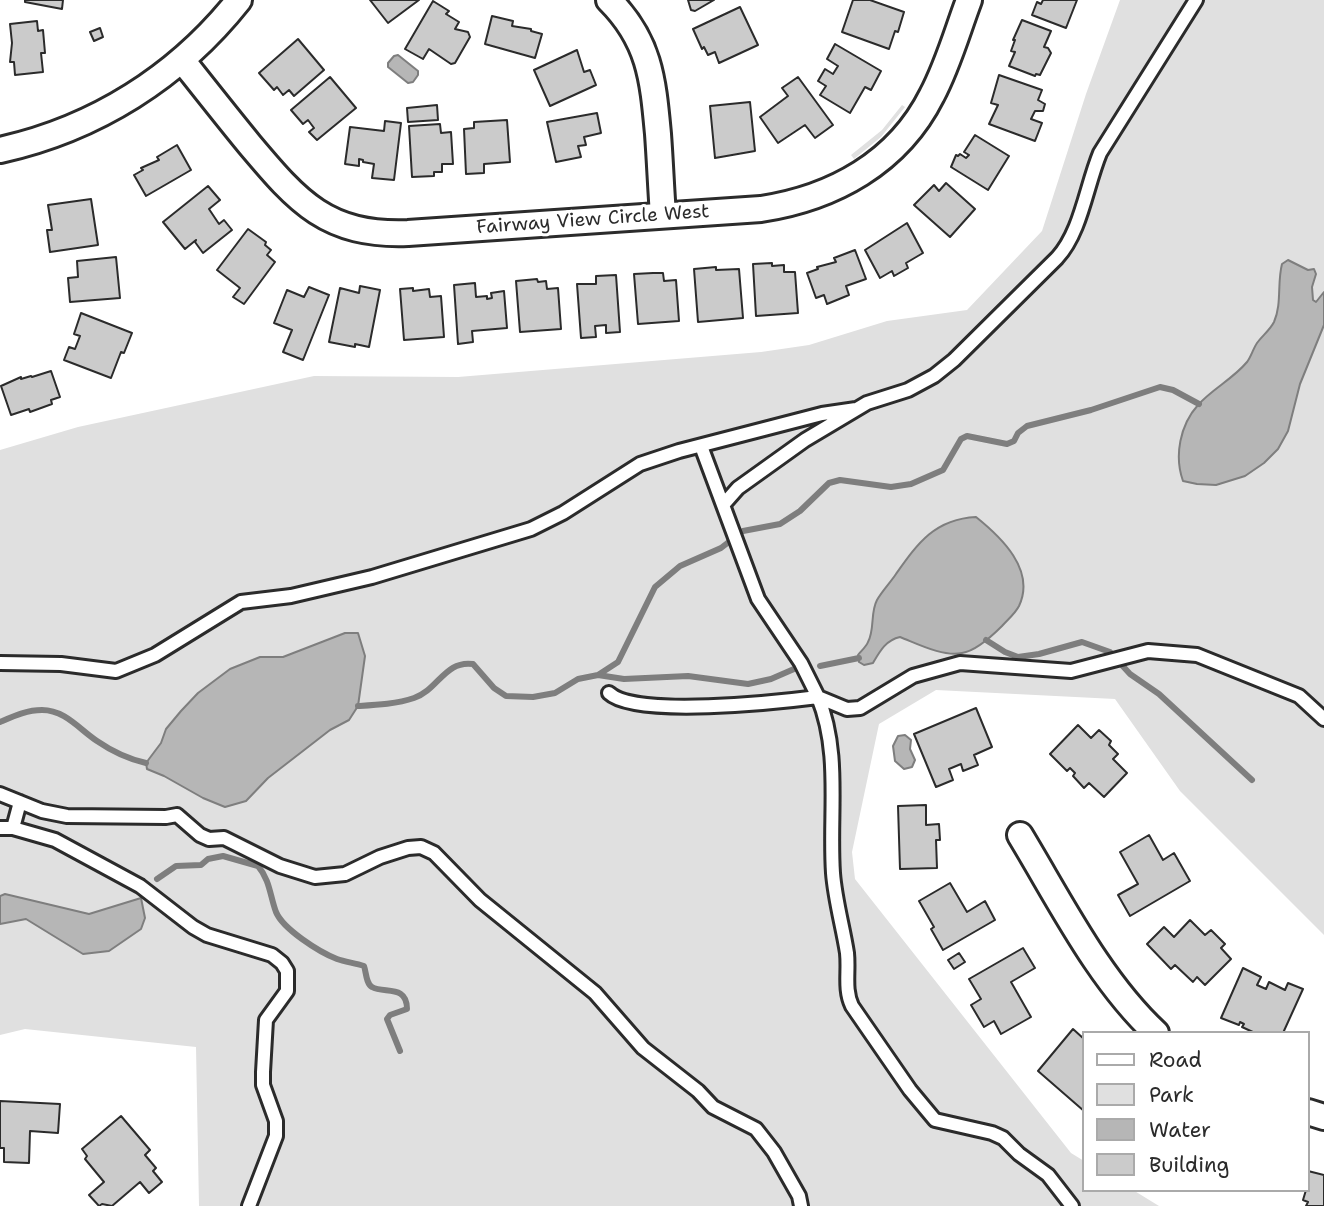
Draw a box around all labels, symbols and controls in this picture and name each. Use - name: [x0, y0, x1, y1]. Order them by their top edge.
- street label: Fairway View Circle West: [476, 200, 710, 240]
- legend: [1082, 1031, 1310, 1192]
- text: Road: [1149, 1046, 1202, 1074]
- text: Park: [1149, 1081, 1194, 1109]
- text: Water: [1149, 1116, 1211, 1144]
- text: Building: [1149, 1151, 1229, 1179]

